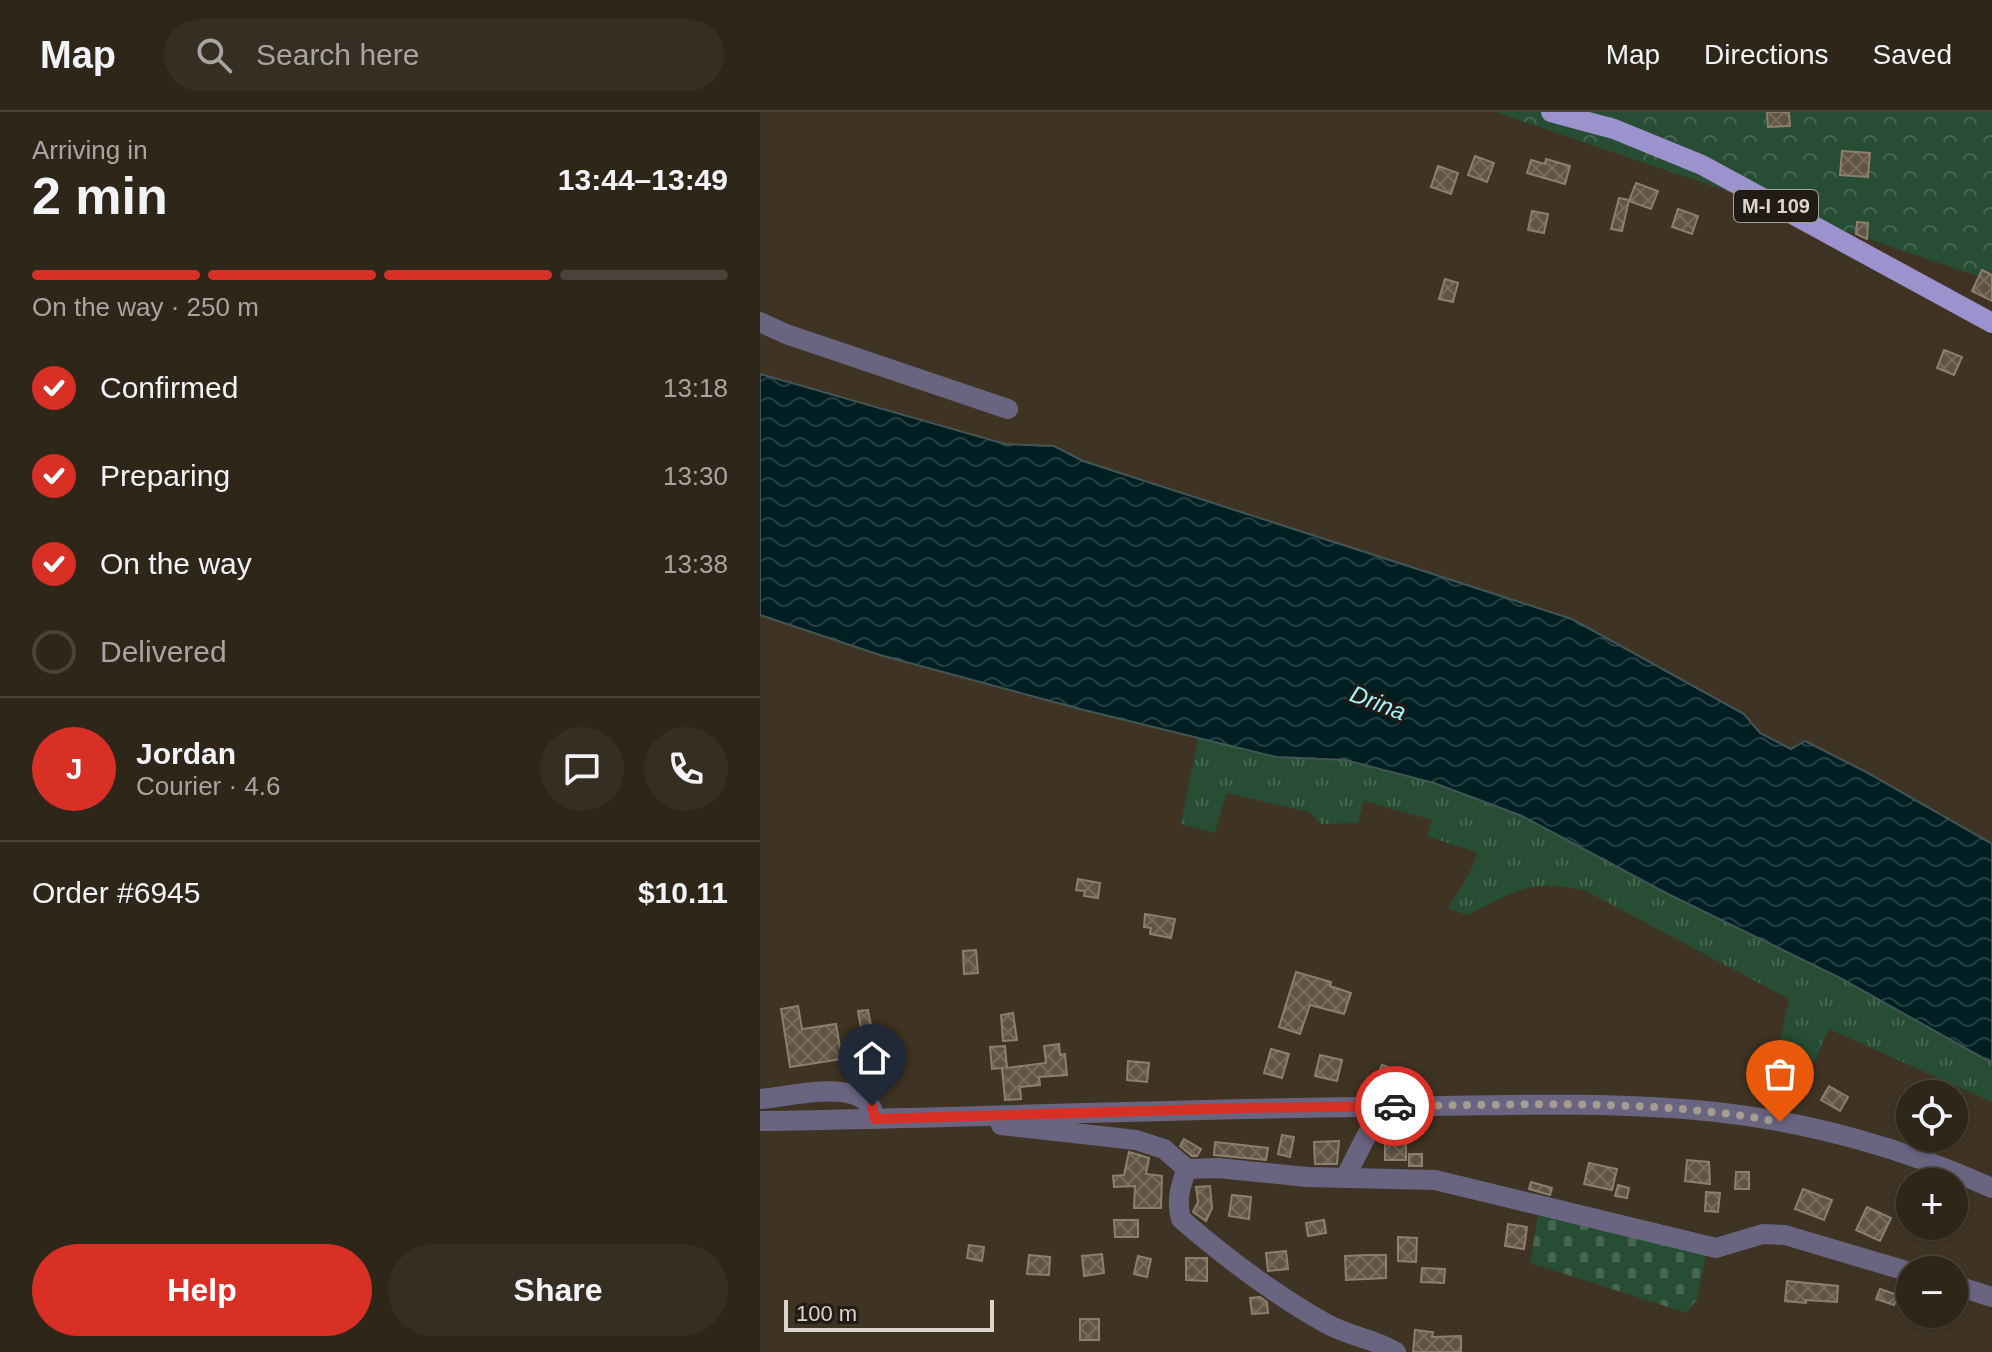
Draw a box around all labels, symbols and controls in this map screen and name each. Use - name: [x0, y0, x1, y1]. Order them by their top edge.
- search box: [164, 19, 724, 91]
- icon: search: [192, 33, 236, 77]
- text: Map: [40, 34, 116, 76]
- text: Search here: [256, 38, 419, 71]
- text: Map: [1606, 39, 1660, 70]
- text: Directions: [1704, 39, 1829, 70]
- text: Saved: [1873, 39, 1952, 70]
- text: Arriving in: [32, 135, 148, 165]
- text: 13:44–13:49: [558, 163, 728, 196]
- text: 2 min: [32, 167, 168, 225]
- road number: M-I 109: [1734, 190, 1818, 222]
- text: On the way · 250 m: [32, 292, 259, 322]
- icon: check: [32, 366, 76, 410]
- text: Confirmed: [100, 371, 238, 404]
- text: 13:18: [663, 373, 728, 403]
- icon: check: [32, 454, 76, 498]
- text: Preparing: [100, 459, 230, 492]
- text: 13:30: [663, 461, 728, 491]
- icon: check: [32, 542, 76, 586]
- text: On the way: [100, 547, 252, 580]
- text: 13:38: [663, 549, 728, 579]
- text: Delivered: [100, 635, 227, 668]
- water label: Drina: [1347, 680, 1410, 725]
- button: chat: [540, 727, 624, 811]
- button: phone: [644, 727, 728, 811]
- text: Jordan: [136, 737, 236, 770]
- text: J: [66, 752, 82, 785]
- text: Courier · 4.6: [136, 771, 281, 801]
- text: Order #6945: [32, 876, 200, 909]
- text: $10.11: [638, 876, 728, 909]
- pin: [838, 1024, 906, 1106]
- icon: home: [850, 1036, 894, 1080]
- pin: [1746, 1040, 1814, 1122]
- icon: bag: [1758, 1052, 1802, 1096]
- courier: [1355, 1066, 1435, 1146]
- map controls: [1896, 1080, 1968, 1328]
- button: locate: [1896, 1080, 1968, 1152]
- icon: car: [1373, 1084, 1417, 1128]
- button: +: [1896, 1168, 1968, 1240]
- button: Help: [32, 1244, 372, 1336]
- button: Share: [388, 1244, 728, 1336]
- button: −: [1896, 1256, 1968, 1328]
- scale bar: [784, 1296, 994, 1332]
- text: 100 m: [796, 1301, 857, 1326]

